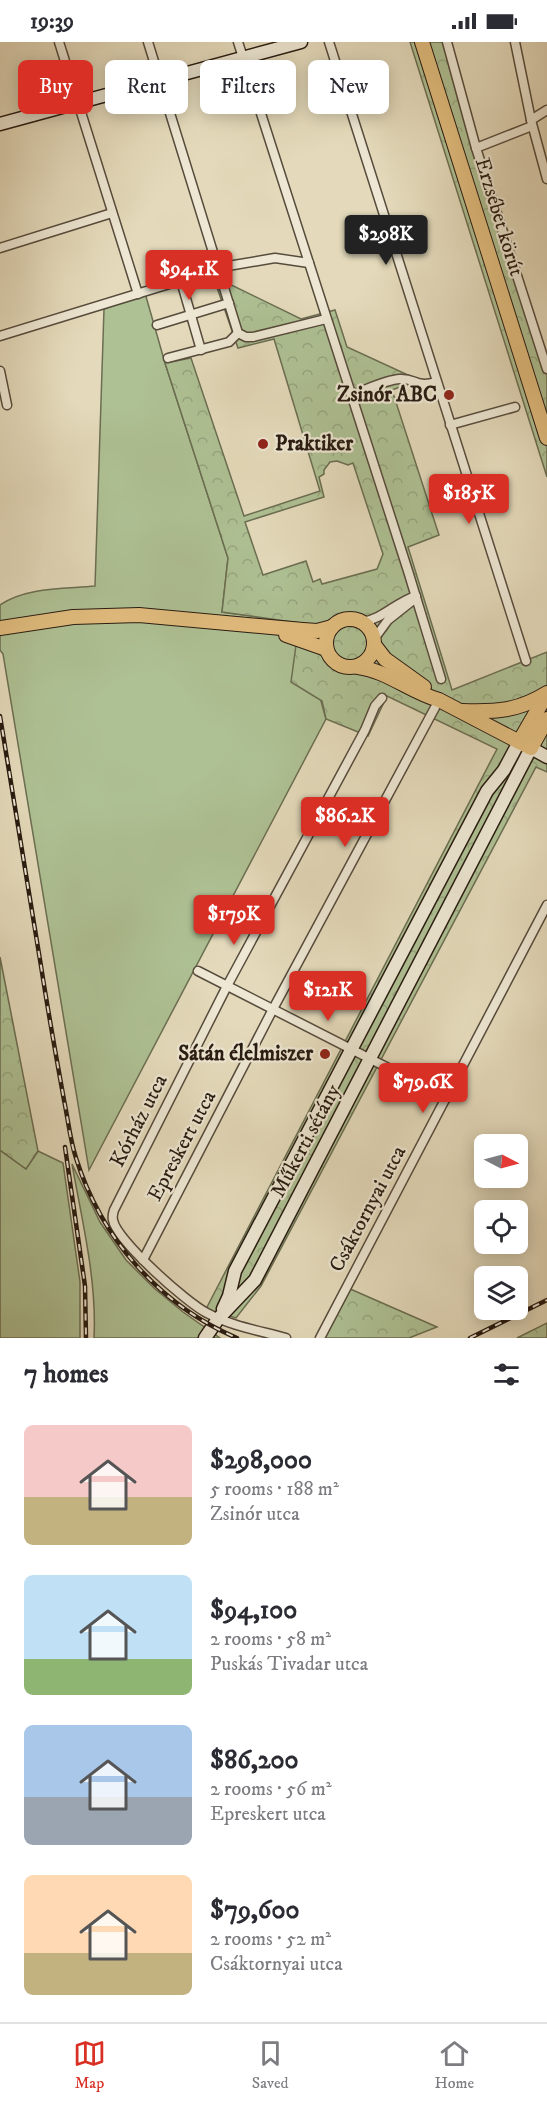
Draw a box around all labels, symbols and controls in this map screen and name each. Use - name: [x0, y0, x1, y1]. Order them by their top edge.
- text: 19:39: [30, 8, 74, 35]
- chip: Buy: [18, 60, 93, 114]
- chip: Rent: [105, 60, 188, 114]
- chip: Filters: [200, 60, 296, 114]
- chip: New: [308, 60, 389, 114]
- street label: Erzsébet körút: [469, 155, 529, 280]
- pin: $298K: [344, 215, 428, 266]
- text: $298K: [359, 222, 413, 247]
- pin: $94.1K: [140, 250, 238, 301]
- text: $94.1K: [159, 257, 219, 282]
- place label: Zsinór ABC: [337, 382, 437, 408]
- marker: Zsinór ABC: [442, 388, 456, 402]
- place label: Praktiker: [275, 431, 354, 457]
- marker: Praktiker: [256, 437, 270, 451]
- pin: $185K: [427, 474, 511, 525]
- text: $185K: [443, 481, 495, 506]
- pin: $86.2K: [296, 797, 394, 848]
- text: $86.2K: [315, 804, 375, 829]
- pin: $179K: [192, 895, 276, 946]
- text: $179K: [208, 902, 260, 927]
- pin: $121K: [286, 971, 370, 1022]
- text: $121K: [303, 978, 353, 1003]
- place label: Sátán élelmiszer: [178, 1041, 314, 1067]
- marker: Sátán élelmiszer: [318, 1047, 332, 1061]
- pin: $79.6K: [374, 1063, 472, 1114]
- street label: Kórház utca: [105, 1070, 173, 1172]
- text: $79.6K: [393, 1070, 453, 1095]
- street label: Műkerti sétány: [265, 1079, 347, 1202]
- street label: Epreskert utca: [142, 1086, 222, 1206]
- north arrow: [474, 1134, 528, 1188]
- map controls: [474, 1134, 528, 1320]
- street label: Csáktornyai utca: [324, 1141, 412, 1277]
- button: locate: [474, 1200, 528, 1254]
- button: layers: [474, 1266, 528, 1320]
- text: 7 homes: [24, 1358, 108, 1391]
- icon: filters: [490, 1358, 523, 1391]
- text: $298,000: [210, 1444, 312, 1477]
- icon: home: [72, 1449, 144, 1521]
- text: 5 rooms · 188 m²: [210, 1477, 339, 1502]
- text: Zsinór utca: [210, 1502, 300, 1527]
- text: $94,100: [210, 1594, 297, 1627]
- icon: home: [72, 1599, 144, 1671]
- text: 2 rooms · 58 m²: [210, 1627, 331, 1652]
- text: Puskás Tivadar utca: [210, 1652, 368, 1677]
- text: $86,200: [210, 1744, 299, 1777]
- icon: home: [72, 1749, 144, 1821]
- text: 2 rooms · 56 m²: [210, 1777, 332, 1802]
- text: Epreskert utca: [210, 1802, 326, 1827]
- text: $79,600: [210, 1894, 299, 1927]
- icon: home: [72, 1899, 144, 1971]
- text: 2 rooms · 52 m²: [210, 1927, 331, 1952]
- text: Csáktornyai utca: [210, 1952, 343, 1977]
- tab: Map: [73, 2037, 106, 2093]
- tab: Saved: [252, 2037, 289, 2093]
- tab: Home: [434, 2037, 474, 2093]

